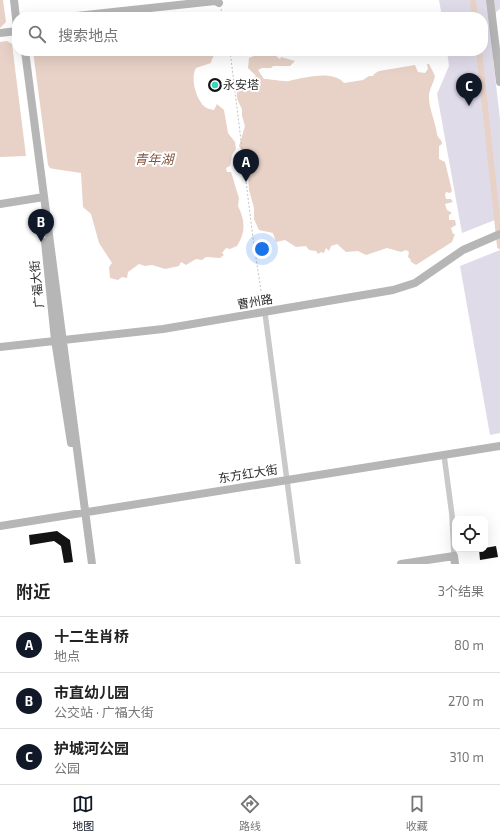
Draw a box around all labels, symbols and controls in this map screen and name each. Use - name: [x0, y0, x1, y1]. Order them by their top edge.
- search box: [12, 12, 488, 56]
- icon: search: [26, 23, 48, 45]
- text: 搜索地点: [58, 26, 118, 44]
- pin: C: [456, 73, 482, 106]
- place label: 永安塔: [223, 77, 259, 91]
- marker: 永安塔: [210, 80, 220, 90]
- pin: A: [233, 149, 259, 182]
- water label: 青年湖: [134, 151, 175, 167]
- pin: B: [28, 209, 54, 242]
- your location: [252, 239, 272, 259]
- street label: 广福大街: [27, 259, 45, 309]
- street label: 曹州路: [236, 291, 274, 311]
- street label: 东方红大街: [217, 461, 279, 485]
- map controls: [452, 516, 488, 552]
- button: locate: [452, 516, 488, 552]
- text: 附近: [16, 581, 50, 601]
- text: 3个结果: [438, 583, 484, 599]
- text: 十二生肖桥: [54, 627, 129, 645]
- text: A: [25, 637, 33, 653]
- text: 80 m: [454, 637, 484, 653]
- text: 地点: [54, 648, 80, 664]
- text: 市直幼儿园: [54, 683, 129, 701]
- text: B: [25, 693, 33, 709]
- text: 270 m: [448, 693, 484, 709]
- text: 公交站 · 广福大街: [54, 704, 154, 720]
- text: 护城河公园: [54, 739, 129, 757]
- text: C: [25, 749, 33, 765]
- text: 310 m: [449, 749, 484, 765]
- text: 公园: [54, 760, 80, 776]
- tab: 地图: [72, 793, 94, 833]
- tab: 路线: [239, 793, 261, 833]
- tab: 收藏: [406, 793, 428, 833]

